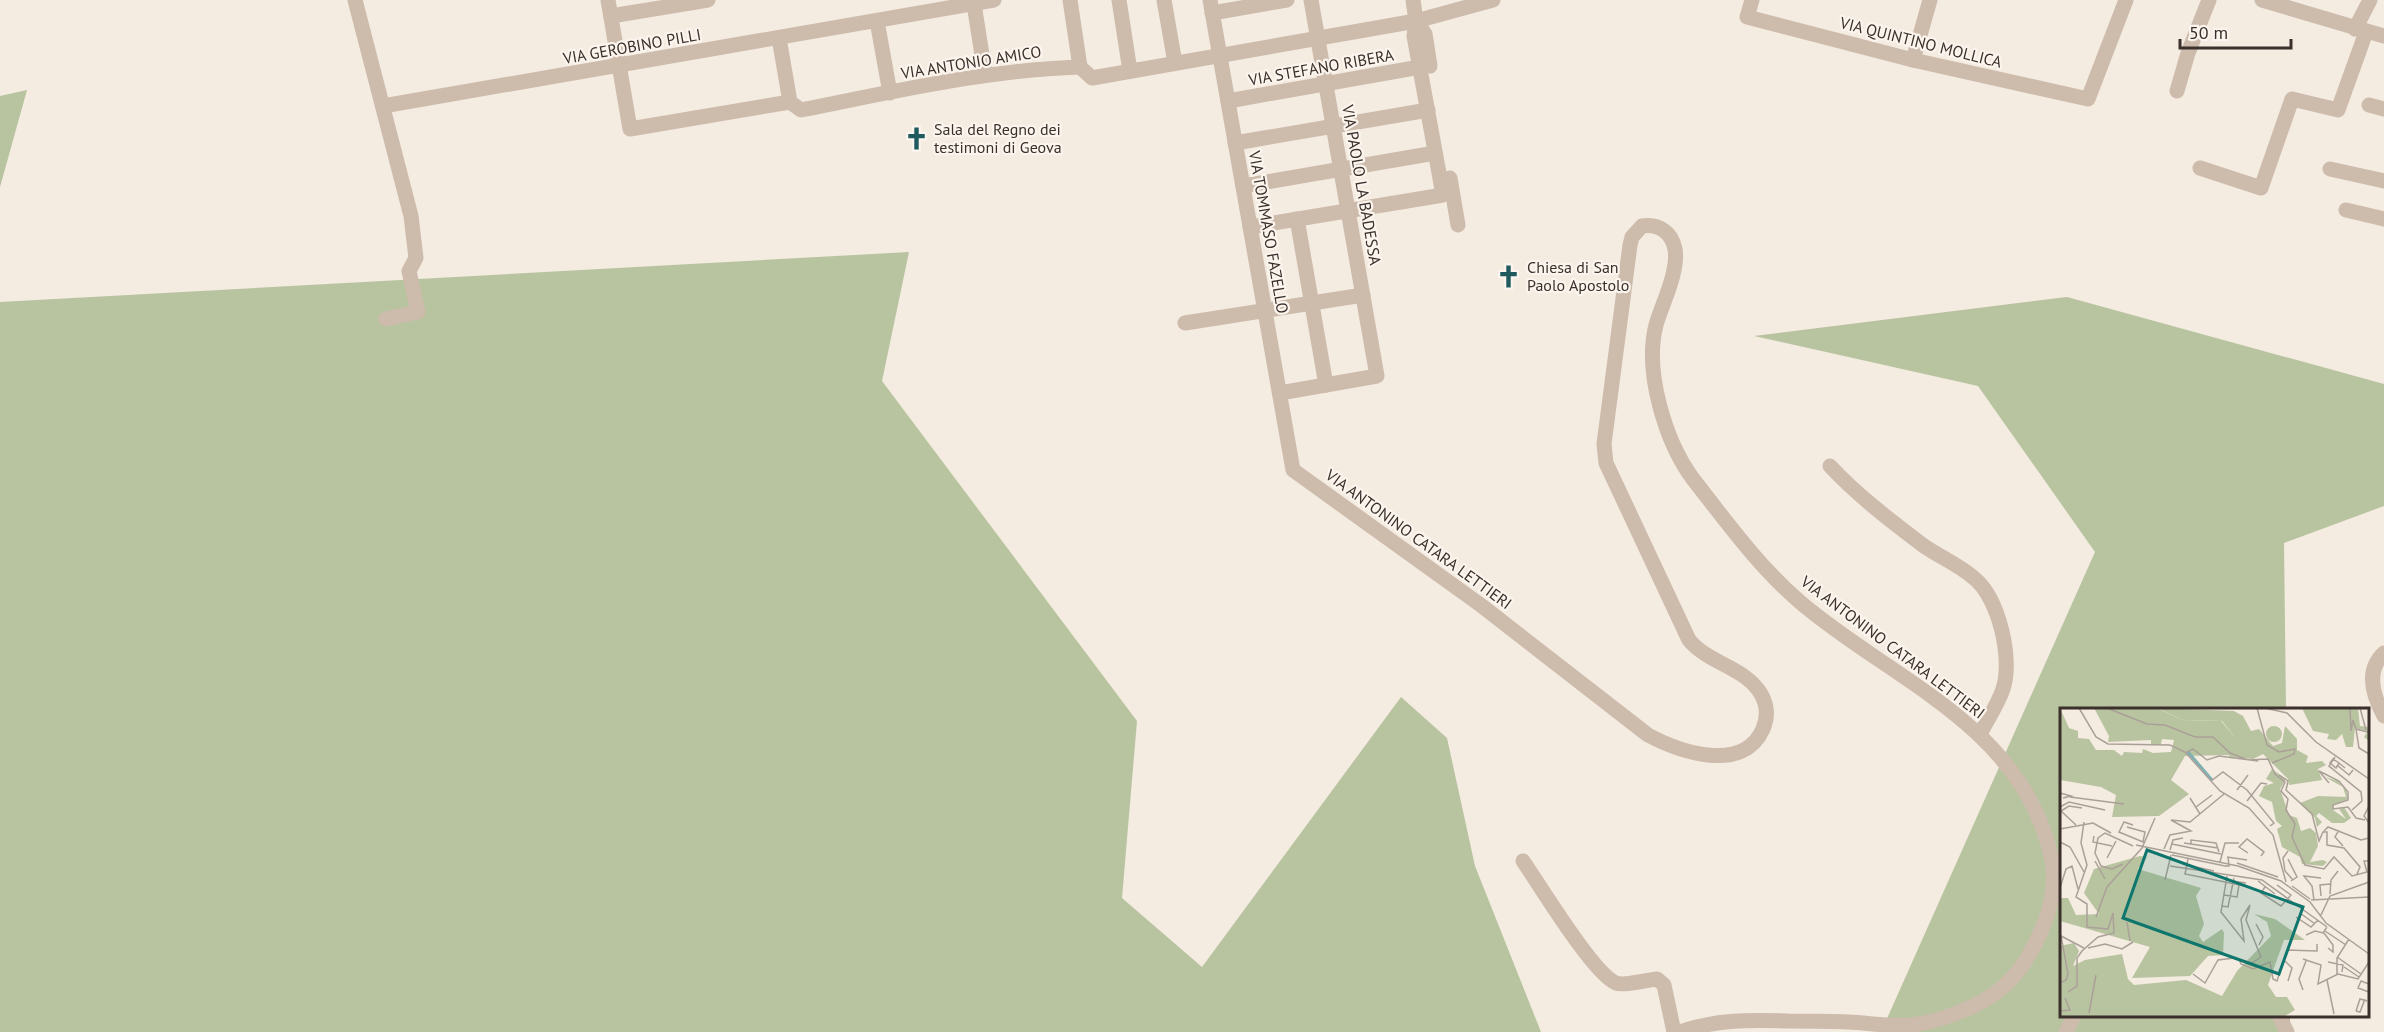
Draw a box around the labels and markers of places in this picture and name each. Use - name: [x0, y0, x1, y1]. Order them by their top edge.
- place label: Sala del Regno dei testimoni di Geova: [934, 119, 1062, 157]
- church icon: Sala del Regno dei testimoni di Geova: [903, 125, 929, 151]
- place label: Chiesa di San Paolo Apostolo: [1527, 257, 1629, 295]
- church icon: Chiesa di San Paolo Apostolo: [1496, 263, 1522, 289]

